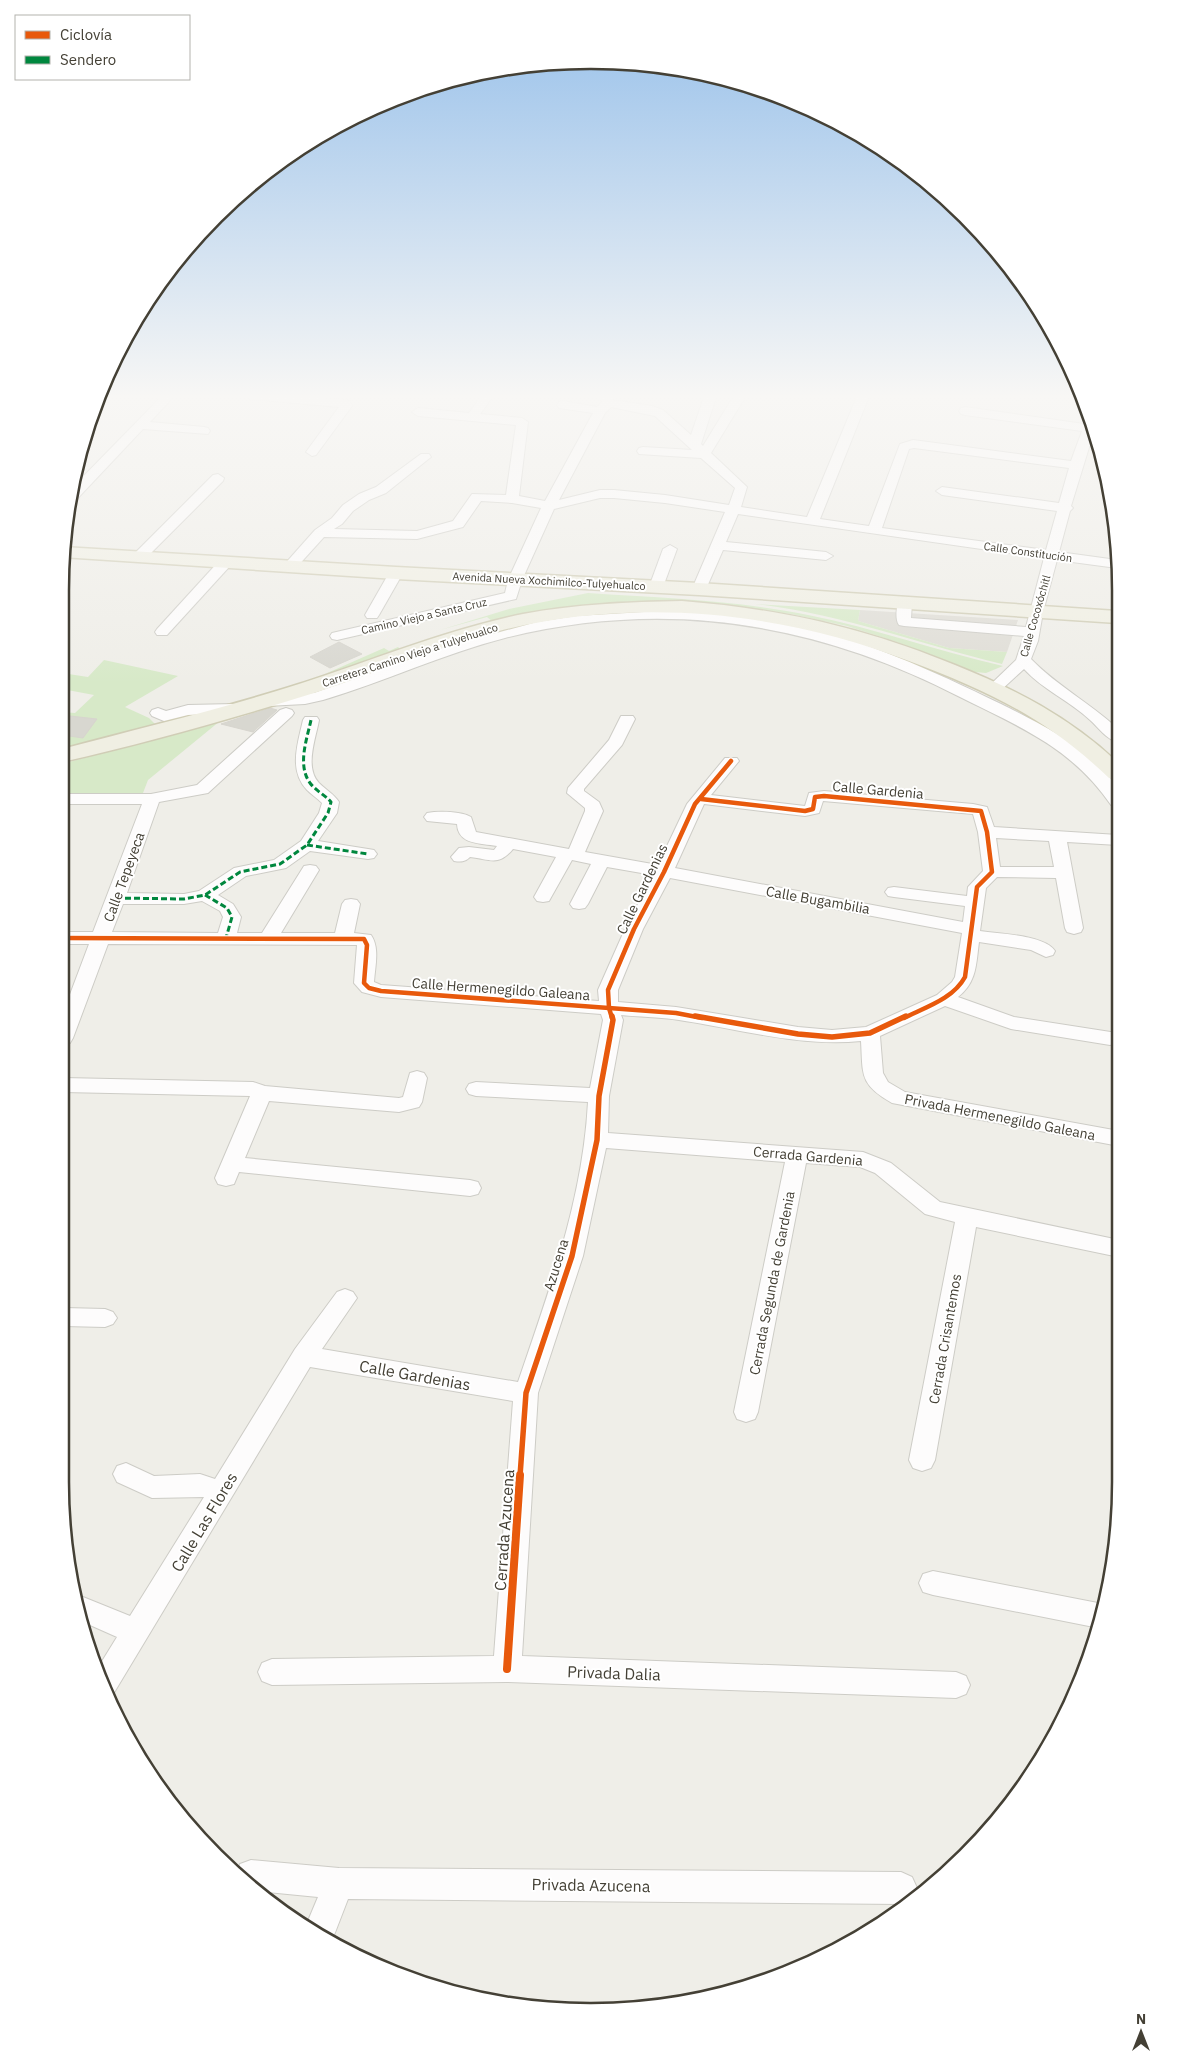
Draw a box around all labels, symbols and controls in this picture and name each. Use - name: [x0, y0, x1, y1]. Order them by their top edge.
- legend: [15, 15, 190, 80]
- text: Ciclovía: [60, 25, 112, 44]
- text: Sendero: [60, 50, 116, 69]
- street label: Calle Constitución: [983, 539, 1073, 565]
- street label: Avenida Nueva Xochimilco-Tulyehualco: [452, 569, 646, 593]
- street label: Calle Cocoxóchitl: [1017, 573, 1053, 659]
- street label: Camino Viejo a Santa Cruz: [360, 595, 488, 637]
- street label: Carretera Camino Viejo a Tulyehualco: [320, 620, 500, 690]
- street label: Calle Gardenia: [832, 777, 925, 803]
- street label: Calle Tepeyeca: [99, 829, 149, 924]
- street label: Calle Gardenias: [612, 841, 672, 937]
- street label: Calle Bugambilia: [765, 882, 872, 918]
- street label: Calle Hermenegildo Galeana: [411, 974, 591, 1004]
- street label: Privada Hermenegildo Galeana: [903, 1090, 1097, 1144]
- street label: Cerrada Gardenia: [752, 1142, 864, 1170]
- street label: Cerrada Segunda de Gardenia: [745, 1189, 799, 1377]
- street label: Azucena: [540, 1236, 573, 1293]
- street label: Cerrada Crisantemos: [925, 1272, 965, 1406]
- street label: Calle Gardenias: [358, 1355, 472, 1395]
- street label: Cerrada Azucena: [490, 1468, 518, 1591]
- street label: Calle Las Flores: [166, 1469, 242, 1575]
- street label: Privada Dalia: [567, 1661, 661, 1685]
- street label: Privada Azucena: [532, 1874, 651, 1896]
- north arrow: [1116, 2007, 1166, 2057]
- text: N: [1136, 2010, 1146, 2028]

